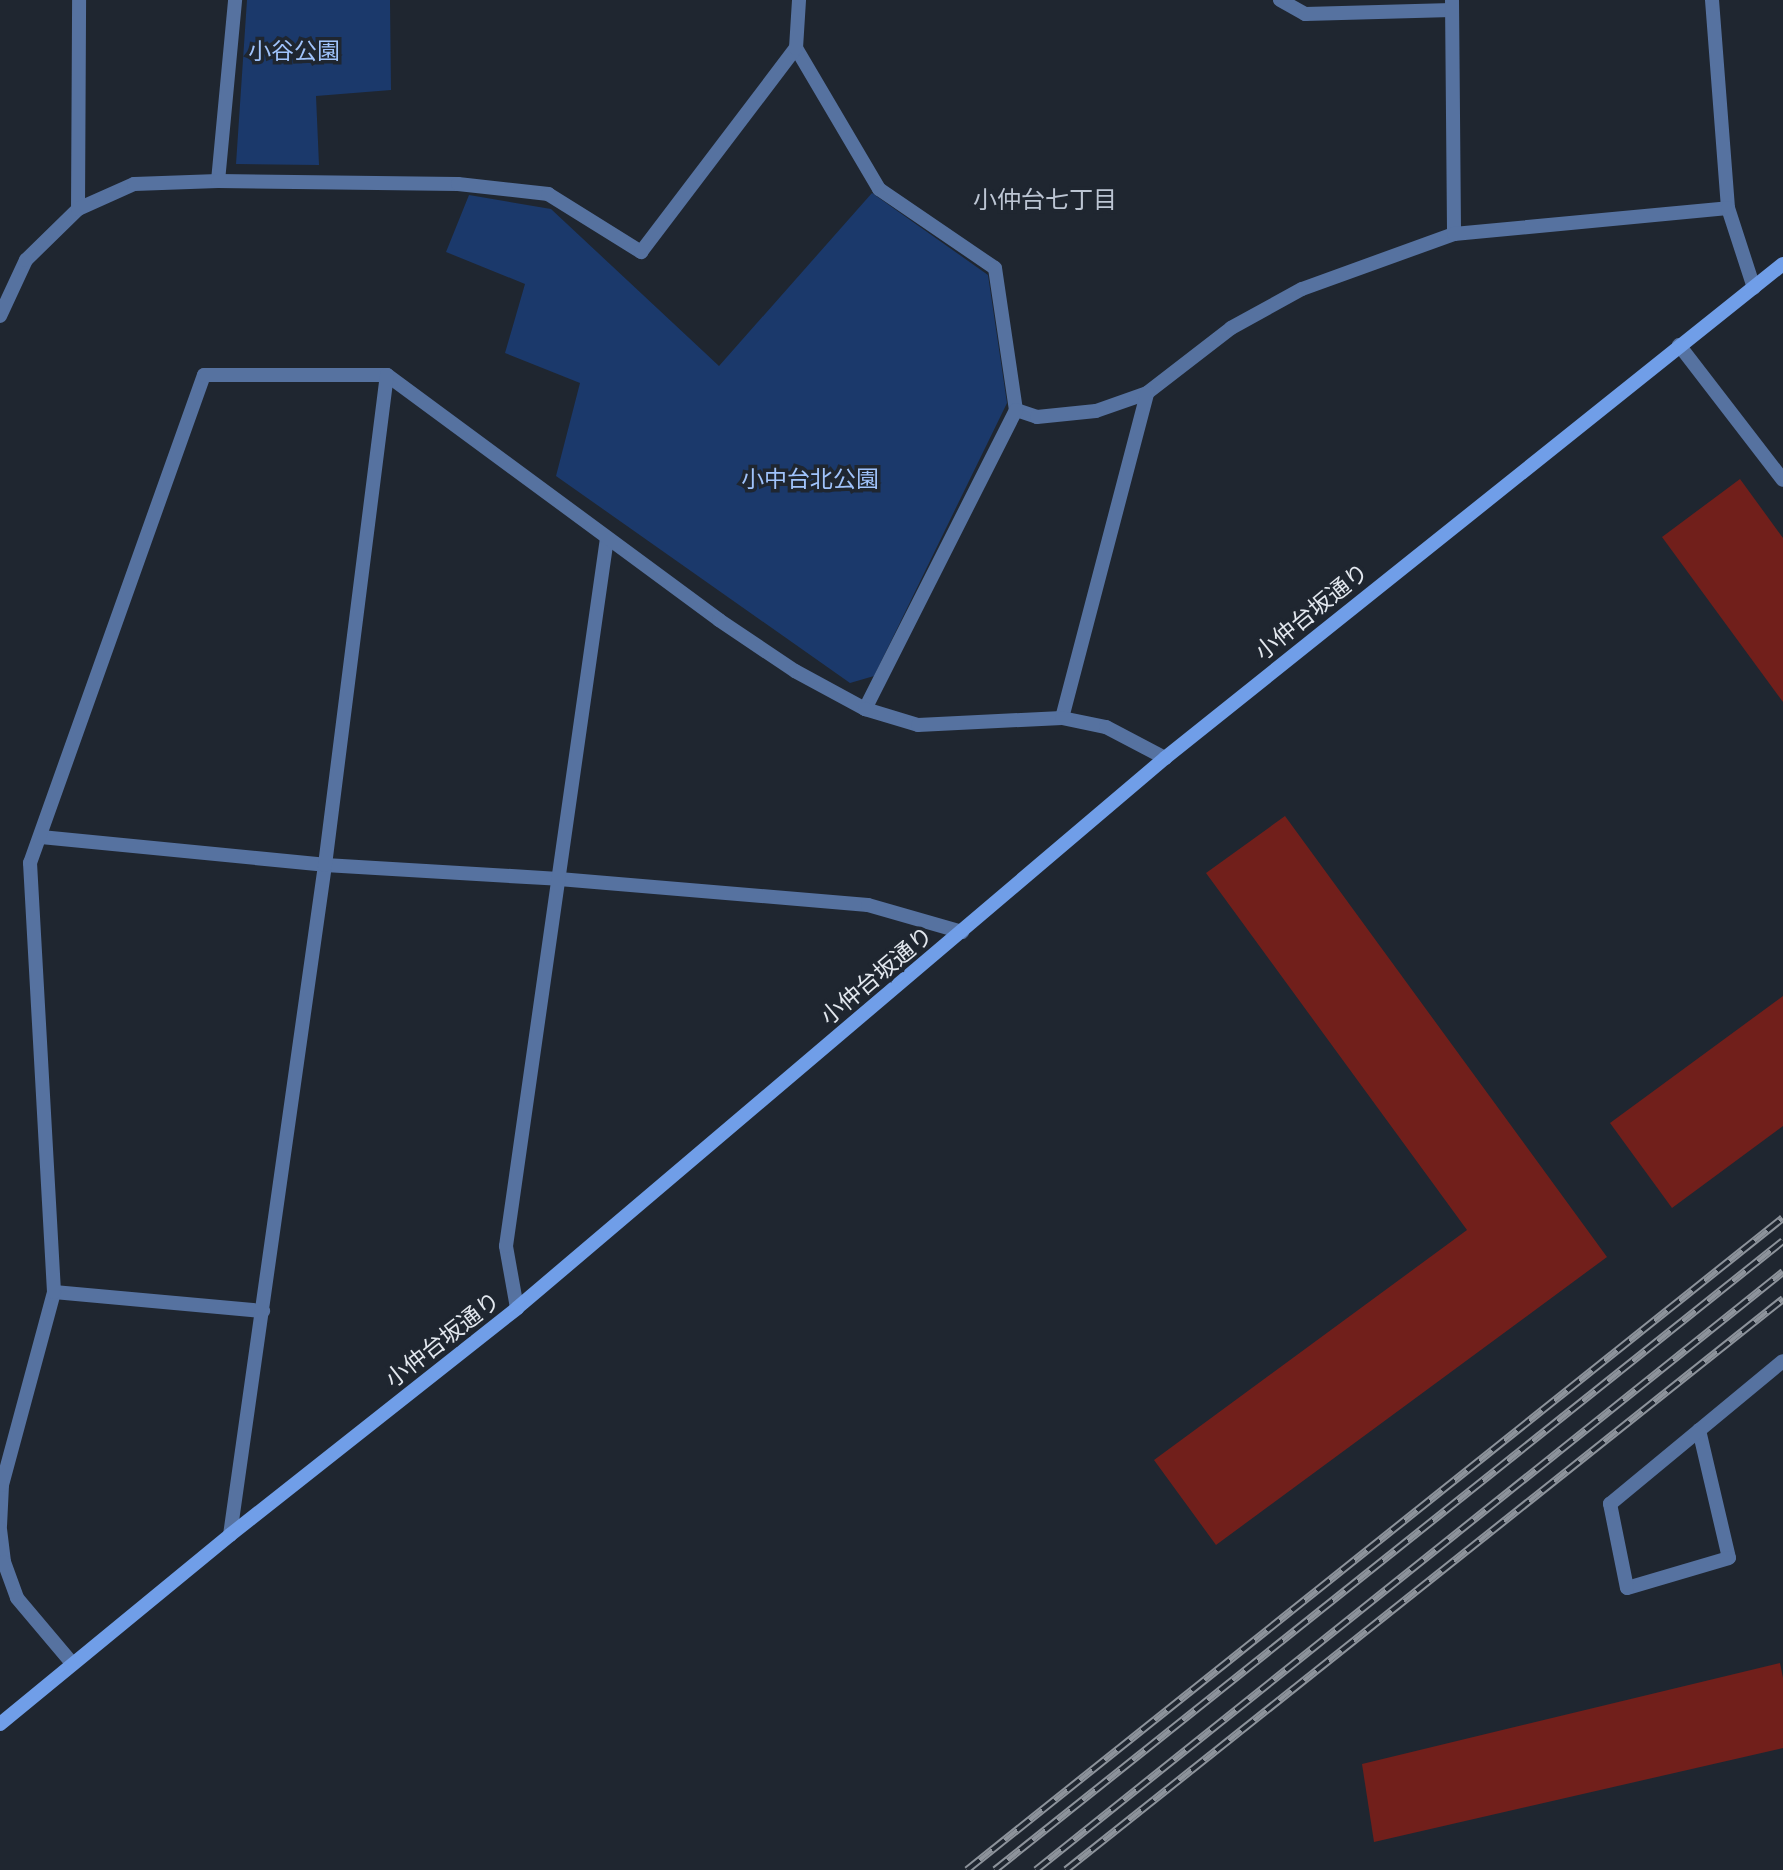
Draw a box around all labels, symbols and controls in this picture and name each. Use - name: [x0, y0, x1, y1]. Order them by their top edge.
- park label: 小谷公園: [248, 36, 340, 64]
- district label: 小仲台七丁目: [973, 186, 1117, 214]
- park label: 小中台北公園: [741, 464, 879, 492]
- street label: 小仲台坂通り: [1249, 557, 1373, 665]
- street label: 小仲台坂通り: [814, 920, 938, 1030]
- street label: 小仲台坂通り: [379, 1286, 505, 1392]

